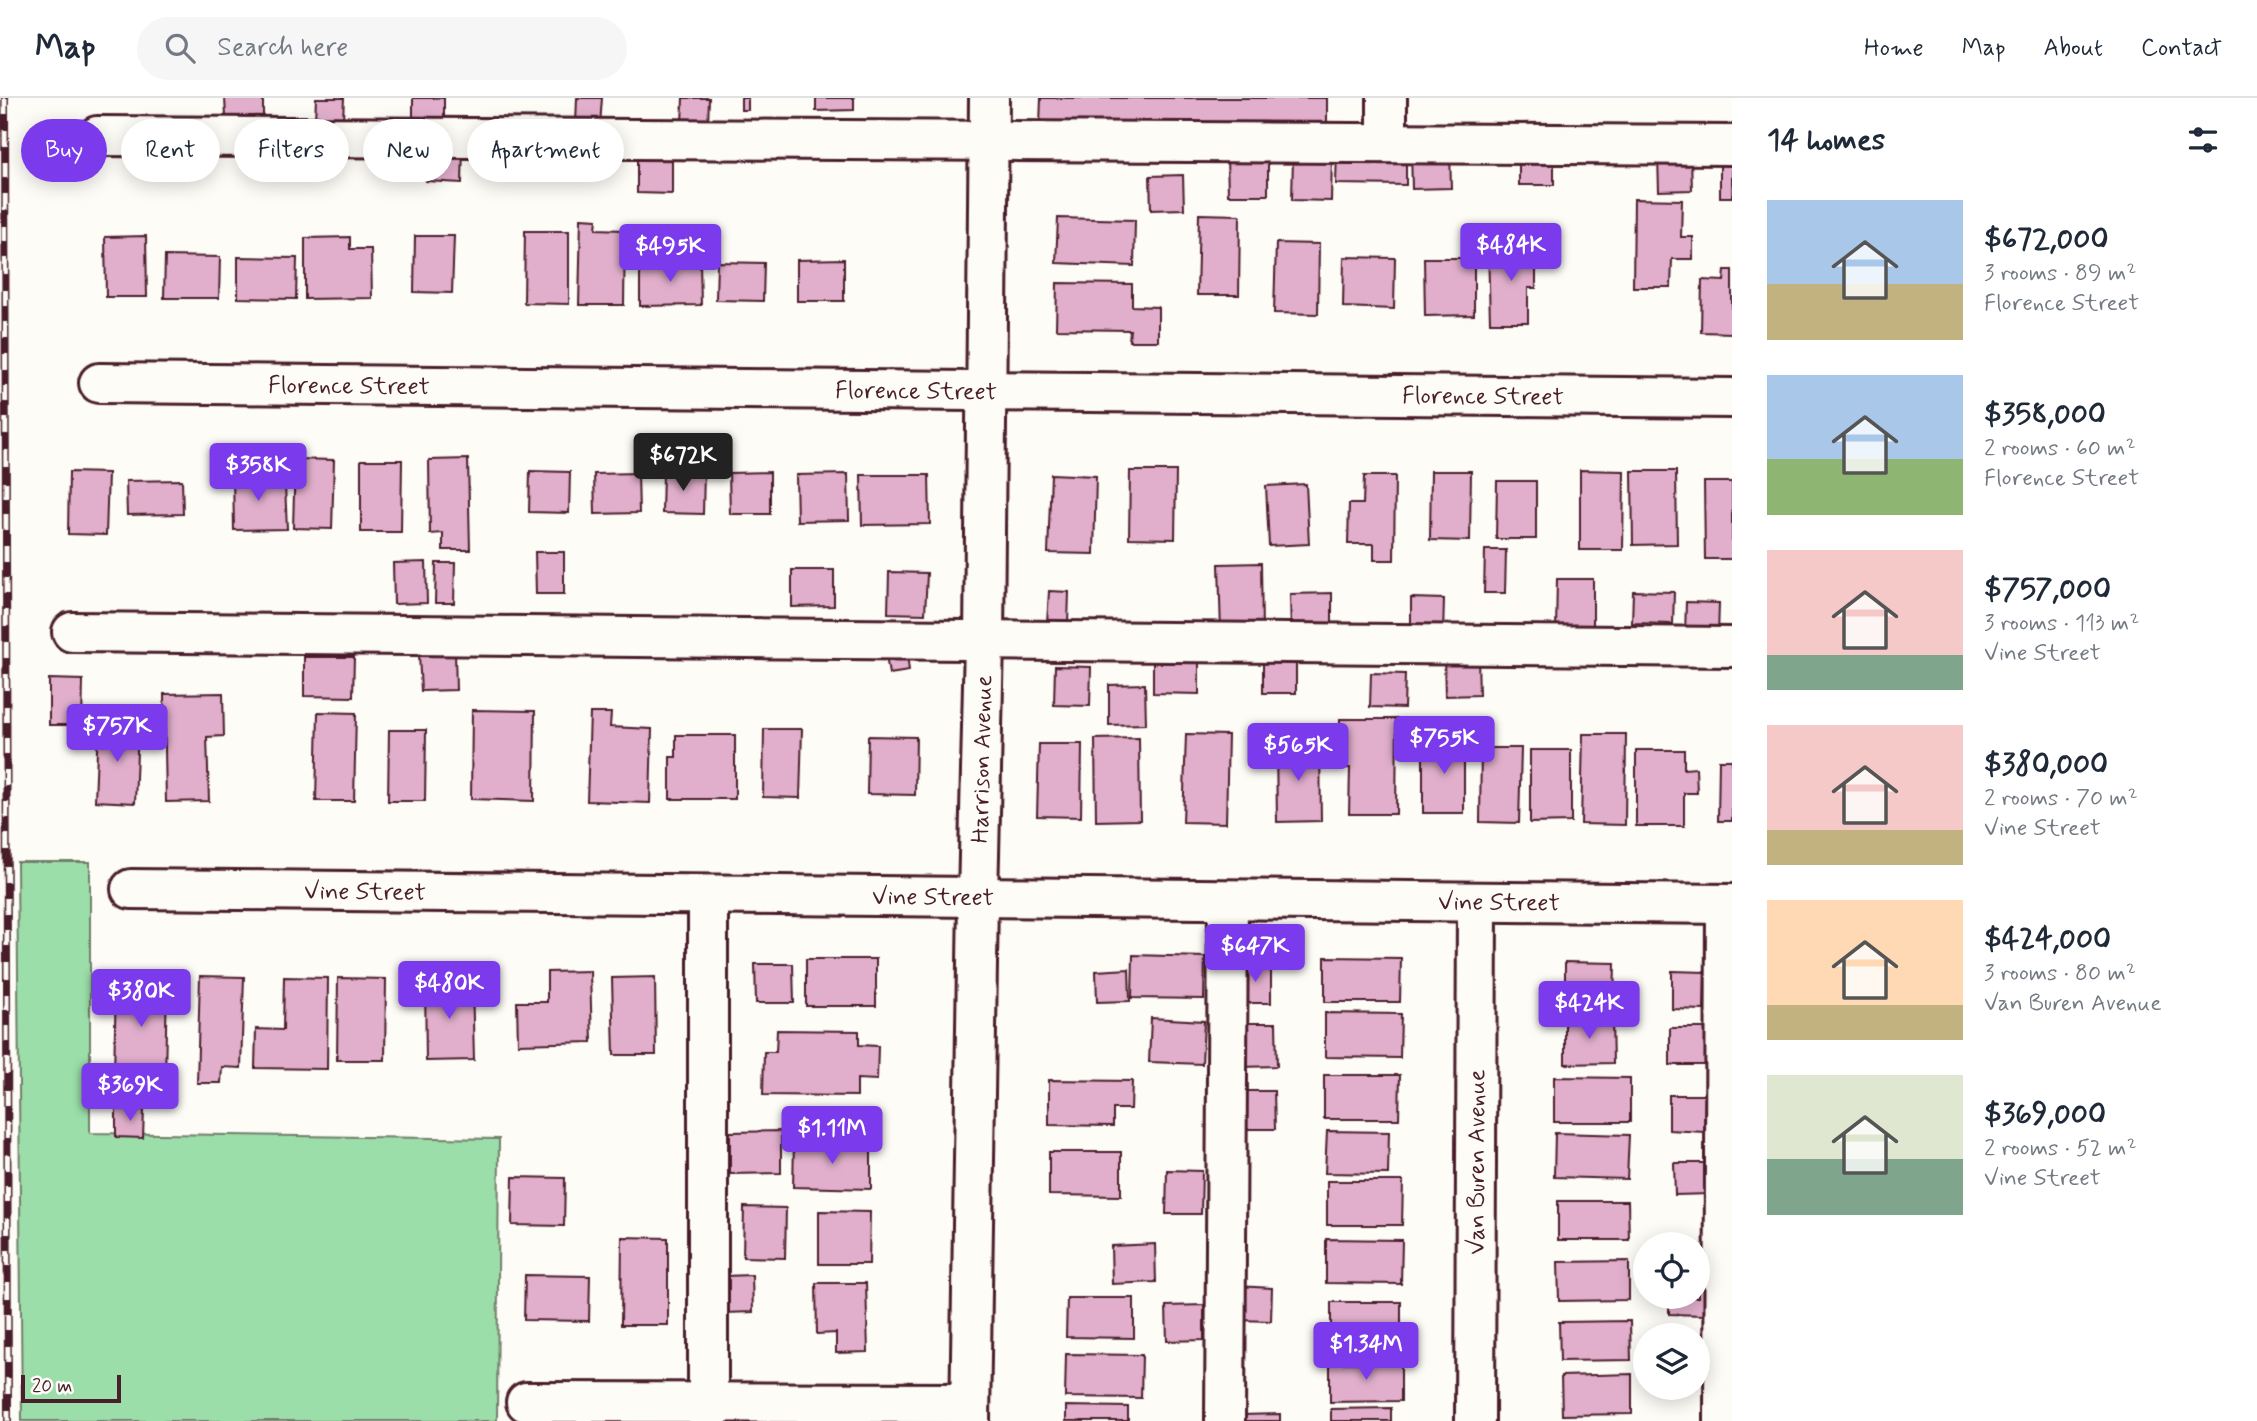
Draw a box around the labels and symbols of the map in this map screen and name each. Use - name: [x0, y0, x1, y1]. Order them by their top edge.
- pin: $484K: [1462, 223, 1560, 283]
- pin: $495K: [621, 225, 719, 284]
- street label: Florence Street: [268, 371, 430, 403]
- street label: Florence Street: [835, 376, 997, 408]
- street label: Florence Street: [1402, 381, 1564, 413]
- pin: $672K: [634, 434, 732, 493]
- pin: $358K: [209, 444, 307, 503]
- street label: Harrison Avenue: [965, 674, 1000, 844]
- pin: $757K: [68, 704, 166, 764]
- pin: $755K: [1395, 716, 1493, 776]
- pin: $565K: [1249, 724, 1347, 783]
- street label: Vine Street: [304, 877, 426, 909]
- street label: Vine Street: [872, 882, 994, 914]
- street label: Vine Street: [1438, 887, 1560, 919]
- pin: $647K: [1206, 924, 1304, 984]
- pin: $480K: [400, 962, 498, 1021]
- pin: $380K: [92, 970, 190, 1029]
- pin: $424K: [1540, 982, 1638, 1041]
- pin: $369K: [81, 1063, 179, 1123]
- street label: Van Buren Avenue: [1462, 1069, 1493, 1255]
- pin: $1.11M: [775, 1107, 889, 1166]
- pin: $1.34M: [1309, 1322, 1423, 1382]
- scale bar: [21, 1372, 121, 1404]

